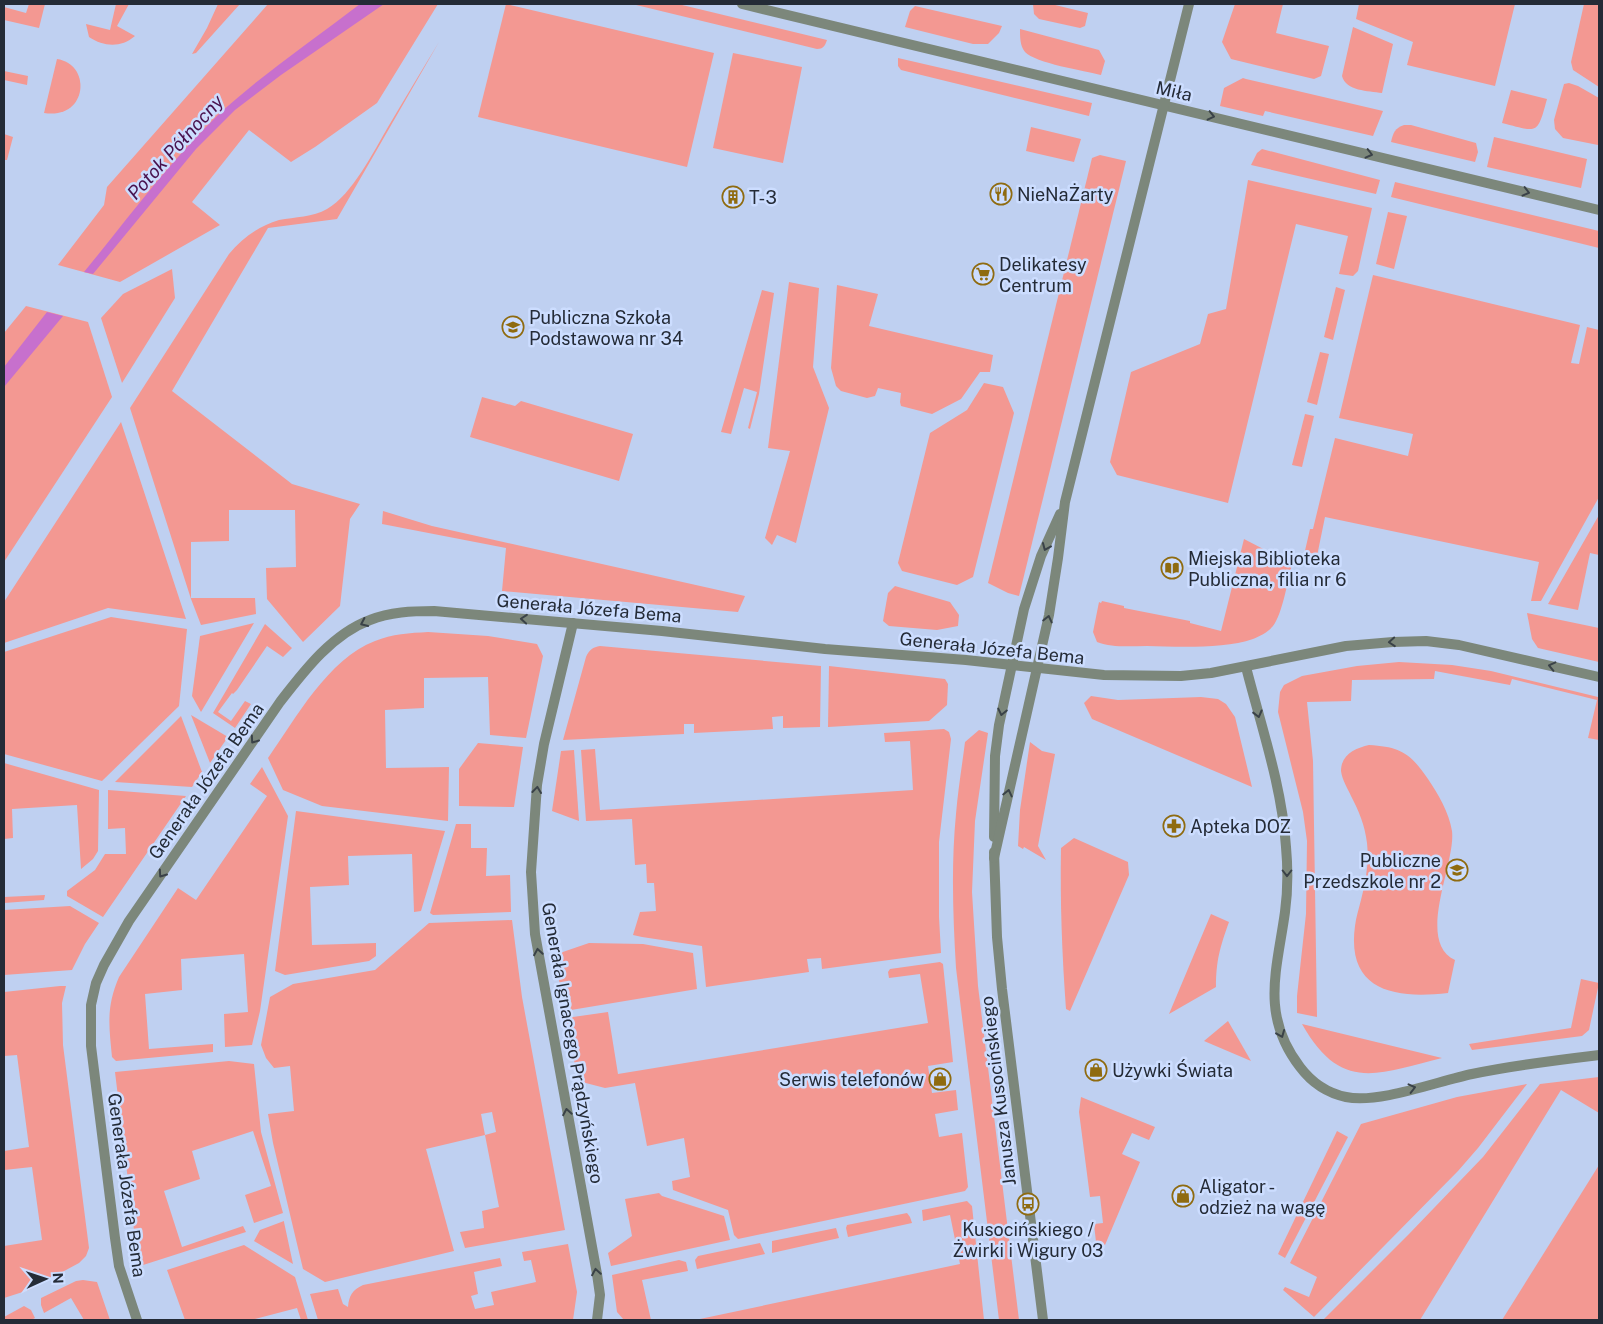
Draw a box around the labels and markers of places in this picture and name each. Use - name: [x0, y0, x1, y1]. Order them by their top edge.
- restaurant icon: NieNaŻarty: [989, 182, 1013, 206]
- place label: NieNaŻarty: [1017, 183, 1114, 205]
- building icon: T-3: [721, 185, 745, 209]
- place label: T-3: [749, 187, 777, 208]
- place label: Delikatesy Centrum: [999, 254, 1087, 296]
- supermarket icon: Delikatesy Centrum: [971, 262, 995, 286]
- place label: Publiczna Szkoła Podstawowa nr 34: [529, 307, 683, 349]
- school or university icon: Publiczna Szkoła Podstawowa nr 34: [501, 315, 525, 339]
- place label: Miejska Biblioteka Publiczna, filia nr 6: [1188, 548, 1347, 590]
- library icon: Miejska Biblioteka Publiczna, filia nr 6: [1160, 556, 1184, 580]
- pharmacy icon: Apteka DOZ: [1162, 814, 1186, 838]
- place label: Apteka DOZ: [1190, 816, 1291, 837]
- place label: Publiczne Przedszkole nr 2: [1303, 850, 1441, 892]
- school or university icon: Publiczne Przedszkole nr 2: [1445, 858, 1469, 882]
- shop icon: Używki Świata: [1084, 1058, 1108, 1082]
- place label: Używki Świata: [1112, 1059, 1233, 1081]
- shop icon: Serwis telefonów: [928, 1067, 952, 1091]
- place label: Serwis telefonów: [779, 1069, 924, 1090]
- place label: Aligator - odzież na wagę: [1199, 1176, 1325, 1218]
- shop icon: Aligator - odzież na wagę: [1171, 1184, 1195, 1208]
- bus stop icon: Kusocińskiego / Żwirki i Wigury 03: [1016, 1192, 1040, 1216]
- place label: Kusocińskiego / Żwirki i Wigury 03: [953, 1219, 1103, 1261]

